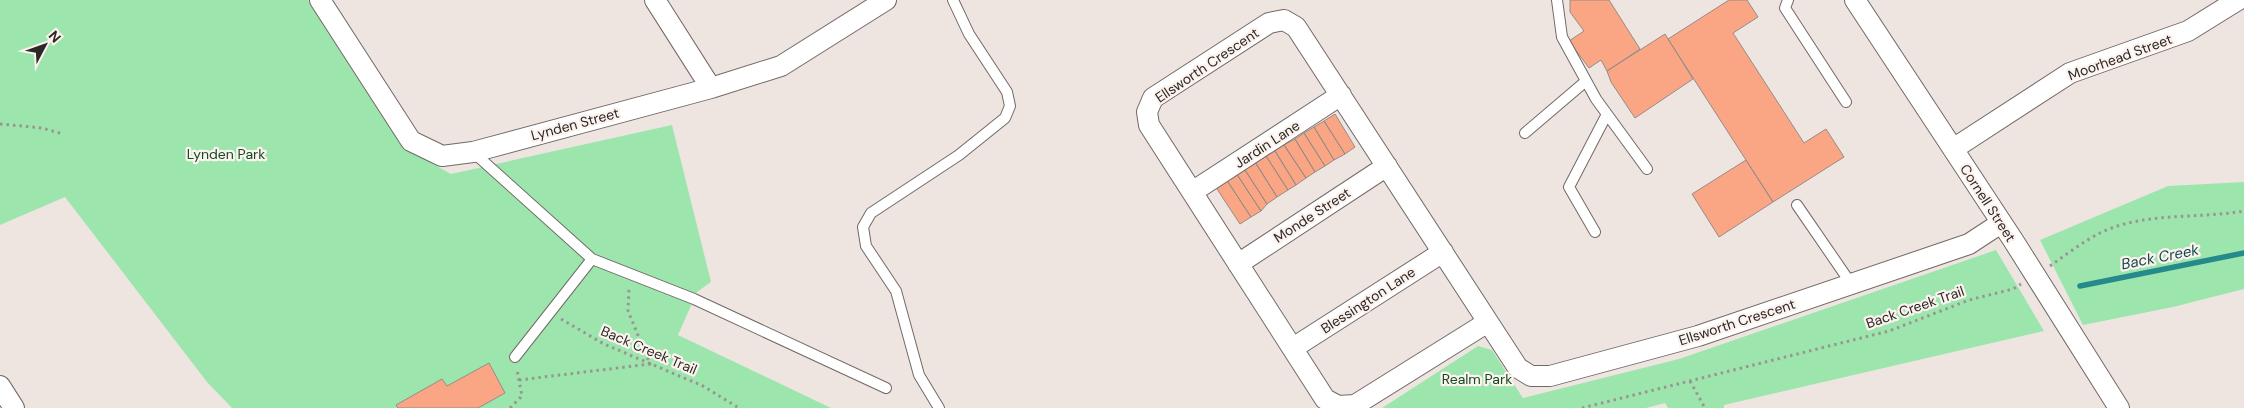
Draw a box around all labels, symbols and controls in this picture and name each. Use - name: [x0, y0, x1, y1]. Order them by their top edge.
- north arrow: [20, 20, 70, 70]
- street label: Ellsworth Crescent: [1152, 24, 1262, 106]
- text: N: [45, 27, 65, 46]
- street label: Moorhead Street: [2066, 30, 2174, 84]
- street label: Lynden Street: [529, 104, 621, 144]
- street label: Jardin Lane: [1231, 116, 1303, 172]
- park label: Lynden Park: [187, 145, 265, 163]
- street label: Cornell Street: [1956, 161, 2020, 245]
- street label: Monde Street: [1270, 183, 1354, 247]
- water label: Back Creek: [2119, 240, 2201, 274]
- street label: Blessington Lane: [1317, 263, 1419, 337]
- street label: Back Creek Trail: [1863, 282, 1967, 332]
- street label: Ellsworth Crescent: [1676, 295, 1798, 349]
- street label: Back Creek Trail: [598, 322, 700, 378]
- park label: Realm Park: [1442, 370, 1512, 388]

